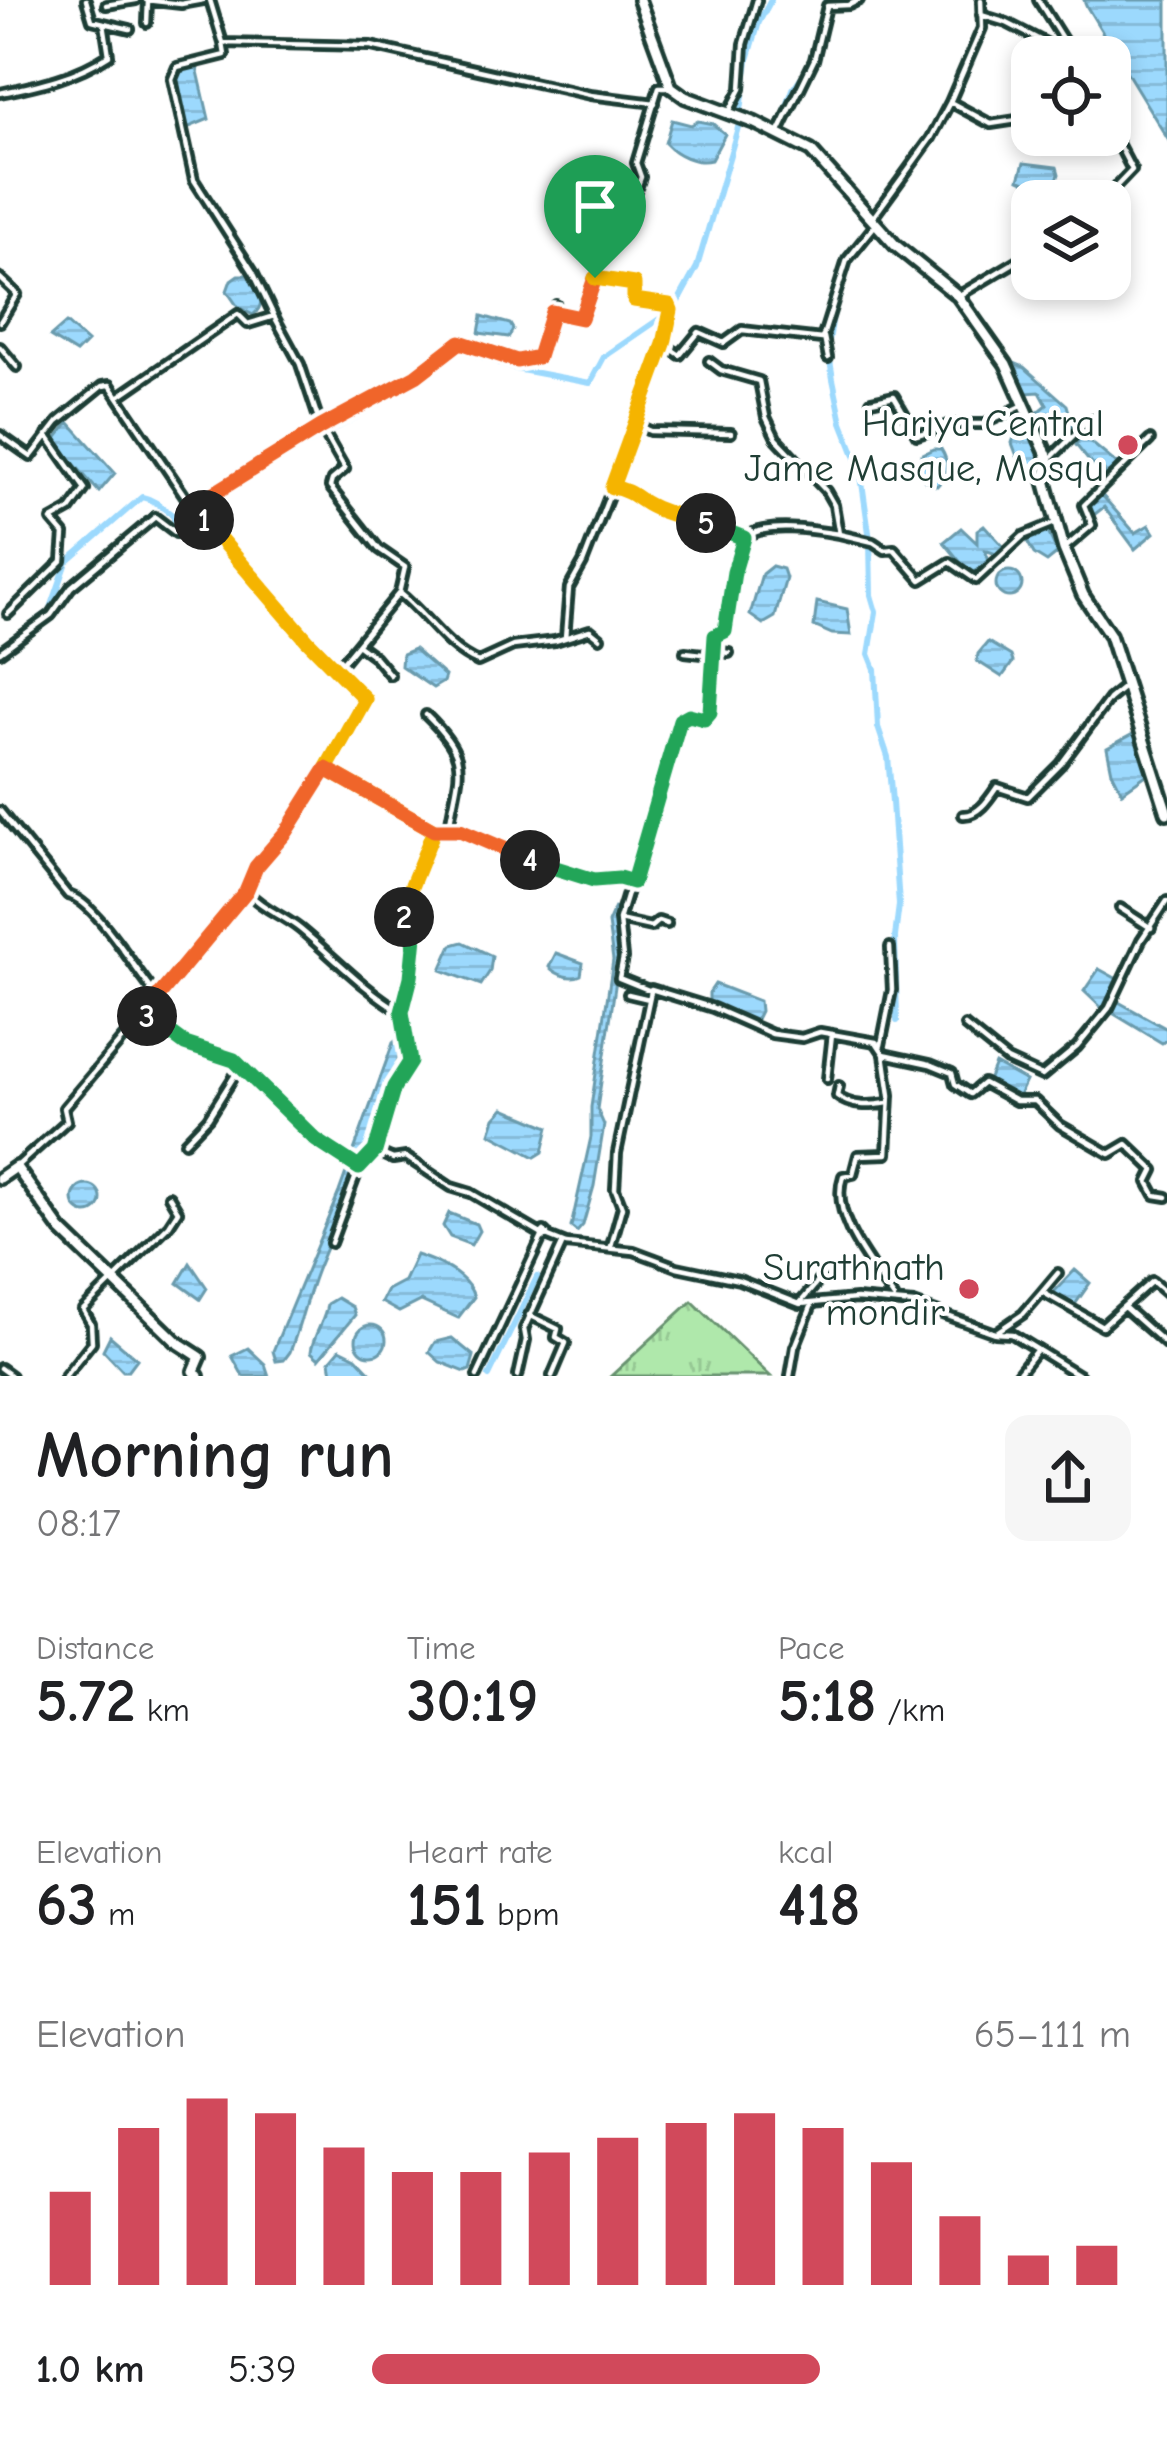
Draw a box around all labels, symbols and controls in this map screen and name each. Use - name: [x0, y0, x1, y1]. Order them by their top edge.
- map controls: [1011, 36, 1131, 300]
- button: locate: [1011, 36, 1131, 156]
- pin: [544, 155, 646, 278]
- icon: arrive: [562, 173, 628, 239]
- button: layers: [1011, 180, 1131, 300]
- place label: Hariya Central Jame Masque, Mosqu: [744, 401, 1104, 491]
- marker: Hariya Central Jame Masque, Mosqu: [1115, 432, 1141, 458]
- pin: 1: [174, 490, 234, 550]
- pin: 5: [676, 493, 736, 553]
- text: 1: [198, 501, 210, 539]
- text: 5: [697, 504, 715, 542]
- pin: 4: [500, 830, 560, 890]
- text: 4: [522, 841, 538, 879]
- pin: 2: [374, 887, 434, 947]
- text: 2: [396, 898, 412, 936]
- pin: 3: [117, 986, 177, 1046]
- text: 3: [139, 997, 155, 1035]
- place label: Surathnath mondir: [763, 1245, 946, 1335]
- marker: Surathnath mondir: [956, 1276, 982, 1302]
- button: share: [1005, 1415, 1131, 1541]
- text: Morning run: [36, 1418, 394, 1494]
- text: 08:17: [36, 1501, 121, 1546]
- text: Distance: [36, 1629, 154, 1667]
- text: Time: [407, 1629, 476, 1667]
- text: Pace: [778, 1629, 845, 1667]
- text: 5.72: [36, 1667, 136, 1736]
- text: 30:19: [407, 1667, 538, 1736]
- text: 5:18: [778, 1667, 877, 1736]
- text: km: [136, 1691, 190, 1729]
- text: /km: [877, 1691, 945, 1729]
- text: Elevation: [36, 1833, 162, 1871]
- text: Heart rate: [407, 1833, 553, 1871]
- text: kcal: [778, 1833, 833, 1871]
- text: 63: [36, 1871, 97, 1940]
- text: 151: [407, 1871, 486, 1940]
- text: 418: [778, 1871, 860, 1940]
- text: m: [97, 1895, 135, 1933]
- text: bpm: [486, 1895, 560, 1933]
- text: Elevation: [36, 2012, 185, 2057]
- text: 65–111 m: [974, 2012, 1131, 2057]
- text: 1.0 km: [36, 2347, 145, 2392]
- text: 5:39: [228, 2347, 297, 2392]

